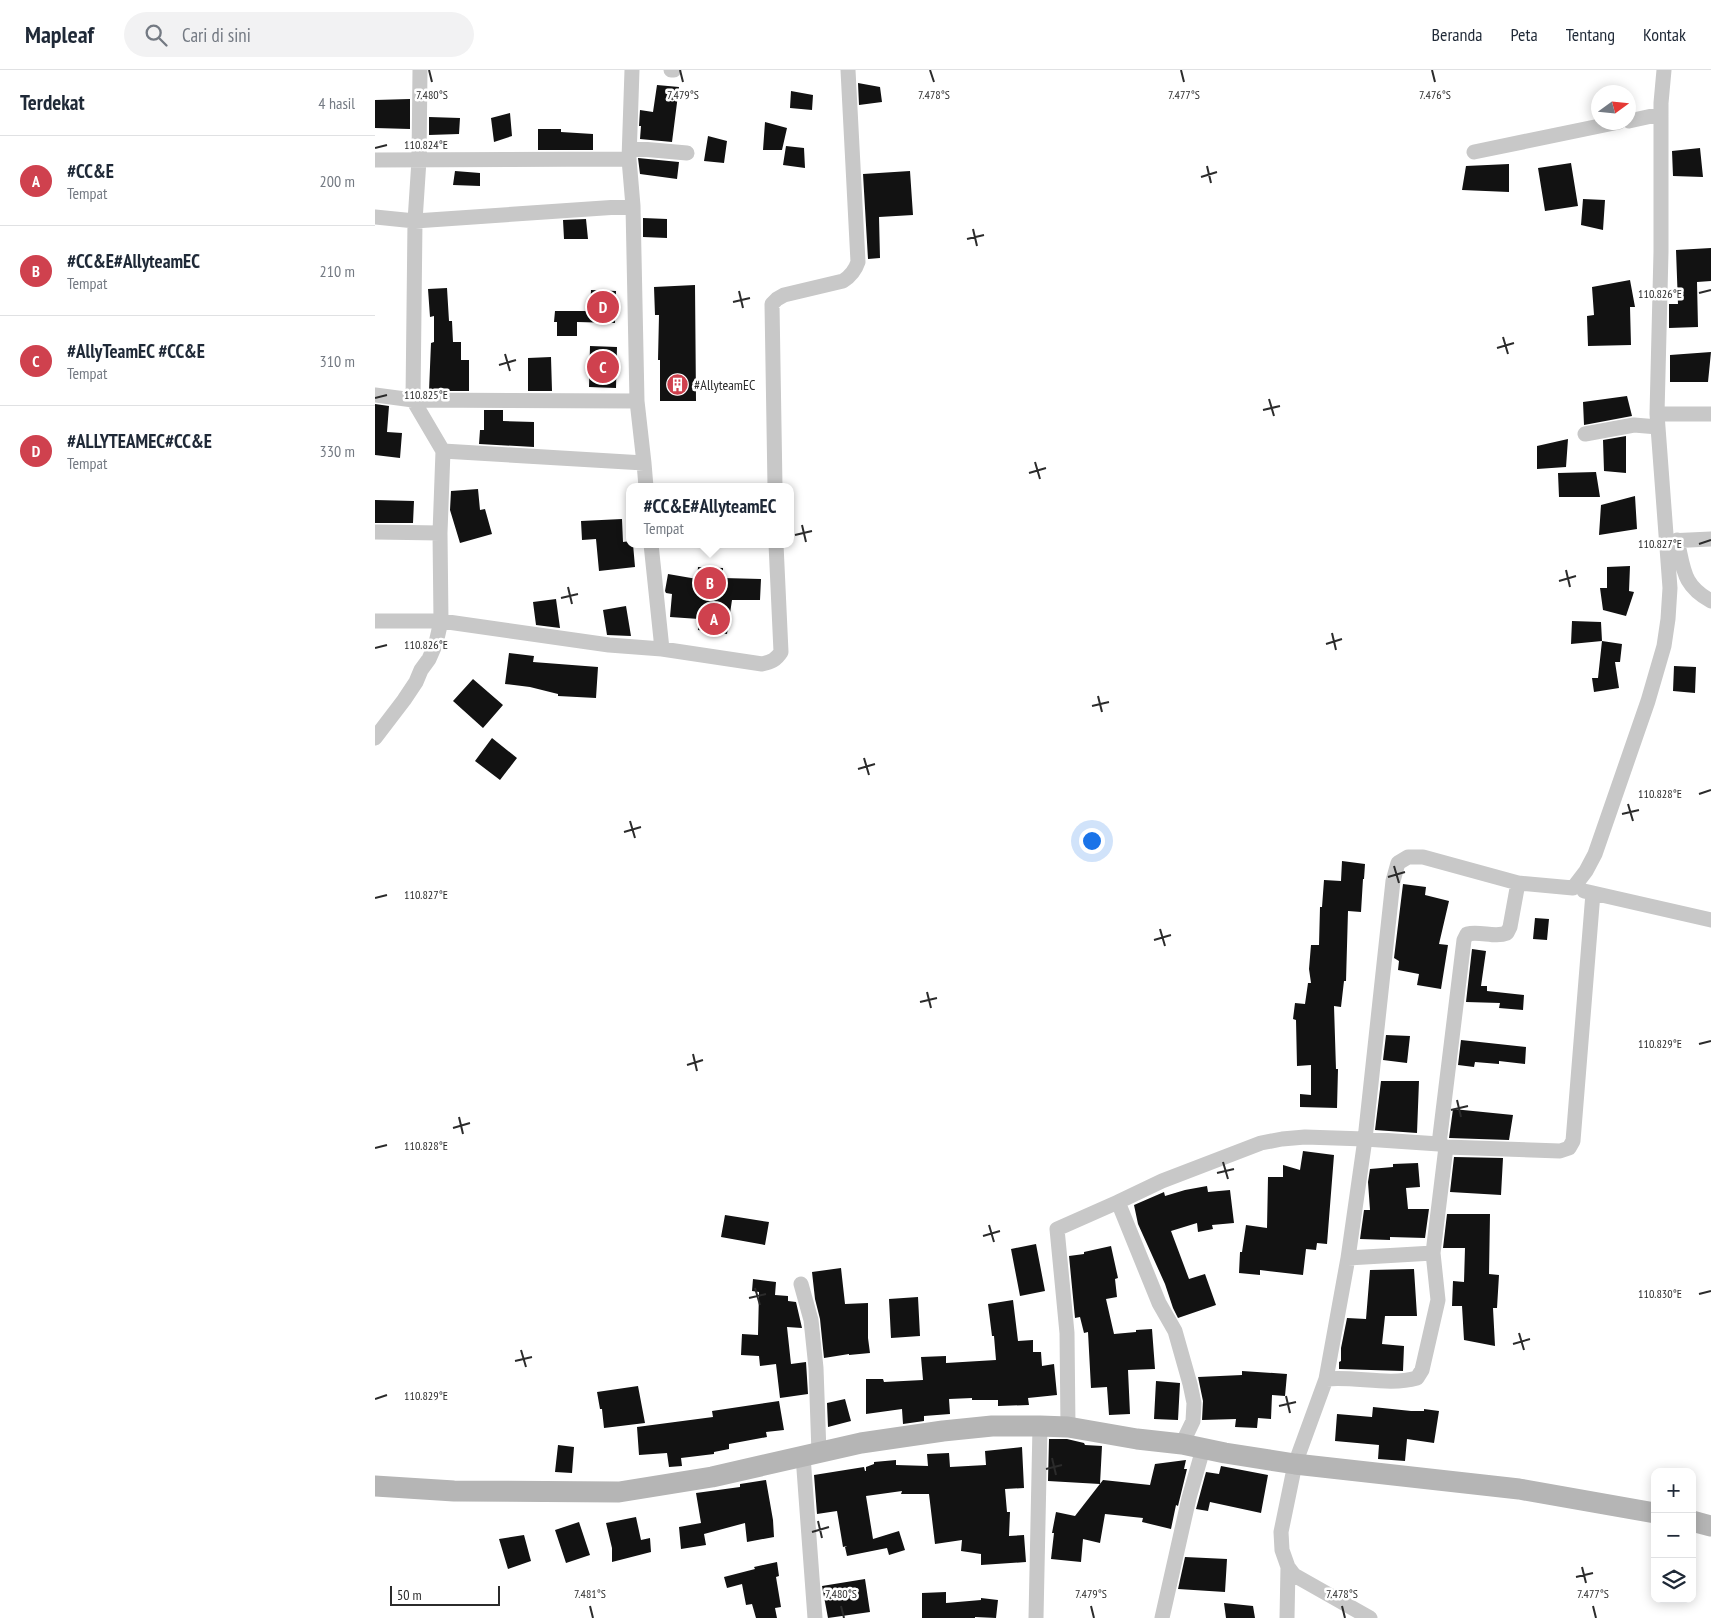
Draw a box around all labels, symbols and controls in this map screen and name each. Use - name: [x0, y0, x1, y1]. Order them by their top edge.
- search box: [124, 12, 474, 57]
- text: Mapleaf: [25, 19, 94, 50]
- icon: search: [142, 21, 170, 49]
- text: Cari di sini: [182, 23, 251, 47]
- text: Beranda: [1432, 23, 1482, 46]
- text: Peta: [1510, 23, 1538, 46]
- text: Tentang: [1566, 23, 1615, 46]
- text: Kontak: [1643, 23, 1686, 46]
- north arrow: [1591, 85, 1636, 130]
- text: 7.480°S: [416, 87, 448, 102]
- text: 7.479°S: [667, 87, 699, 102]
- text: 7.478°S: [918, 87, 950, 102]
- text: 7.477°S: [1168, 87, 1200, 102]
- text: 7.476°S: [1419, 87, 1451, 102]
- text: Terdekat: [20, 89, 85, 116]
- text: 4 hasil: [318, 93, 355, 113]
- text: 110.824°E: [404, 137, 448, 152]
- text: #CC&E: [67, 159, 114, 183]
- text: A: [32, 171, 40, 191]
- text: 200 m: [320, 171, 355, 191]
- text: Tempat: [67, 183, 107, 203]
- text: #CC&E#AllyteamEC: [67, 249, 200, 273]
- text: B: [32, 261, 40, 281]
- text: 210 m: [320, 261, 355, 281]
- text: Tempat: [67, 273, 107, 293]
- text: 110.826°E: [1638, 286, 1682, 301]
- pin: D: [587, 288, 619, 326]
- text: #AllyTeamEC #CC&E: [67, 339, 205, 363]
- pin: C: [587, 348, 619, 386]
- text: C: [32, 351, 40, 371]
- text: 310 m: [320, 351, 355, 371]
- text: Tempat: [67, 363, 107, 383]
- building icon: #AllyteamEC: [666, 373, 690, 397]
- place label: #AllyteamEC: [694, 376, 756, 394]
- text: 110.825°E: [404, 387, 448, 402]
- text: #ALLYTEAMEC#CC&E: [67, 429, 212, 453]
- text: D: [32, 441, 40, 461]
- text: 330 m: [320, 441, 355, 461]
- text: Tempat: [67, 453, 107, 473]
- popup: [626, 483, 794, 548]
- text: #CC&E#AllyteamEC: [644, 494, 776, 518]
- text: Tempat: [644, 518, 684, 538]
- text: 110.827°E: [1638, 536, 1682, 551]
- pin: B: [694, 564, 726, 602]
- pin: A: [698, 600, 730, 638]
- text: 110.826°E: [404, 637, 448, 652]
- text: 110.828°E: [1638, 786, 1682, 801]
- your location: [1079, 828, 1105, 854]
- text: 110.827°E: [404, 887, 448, 902]
- text: 110.829°E: [1638, 1036, 1682, 1051]
- text: 110.828°E: [404, 1138, 448, 1153]
- text: 110.830°E: [1638, 1286, 1682, 1301]
- text: 110.829°E: [404, 1388, 448, 1403]
- map controls: [1651, 1468, 1696, 1603]
- button: +: [1651, 1468, 1696, 1513]
- button: −: [1651, 1513, 1696, 1558]
- button: layers: [1651, 1558, 1696, 1603]
- scale bar: [390, 1583, 500, 1606]
- text: 50 m: [397, 1586, 422, 1604]
- text: 7.481°S: [574, 1586, 606, 1601]
- text: 7.480°S: [825, 1586, 857, 1601]
- text: 7.479°S: [1075, 1586, 1107, 1601]
- text: 7.478°S: [1326, 1586, 1358, 1601]
- text: 7.477°S: [1577, 1586, 1609, 1601]

